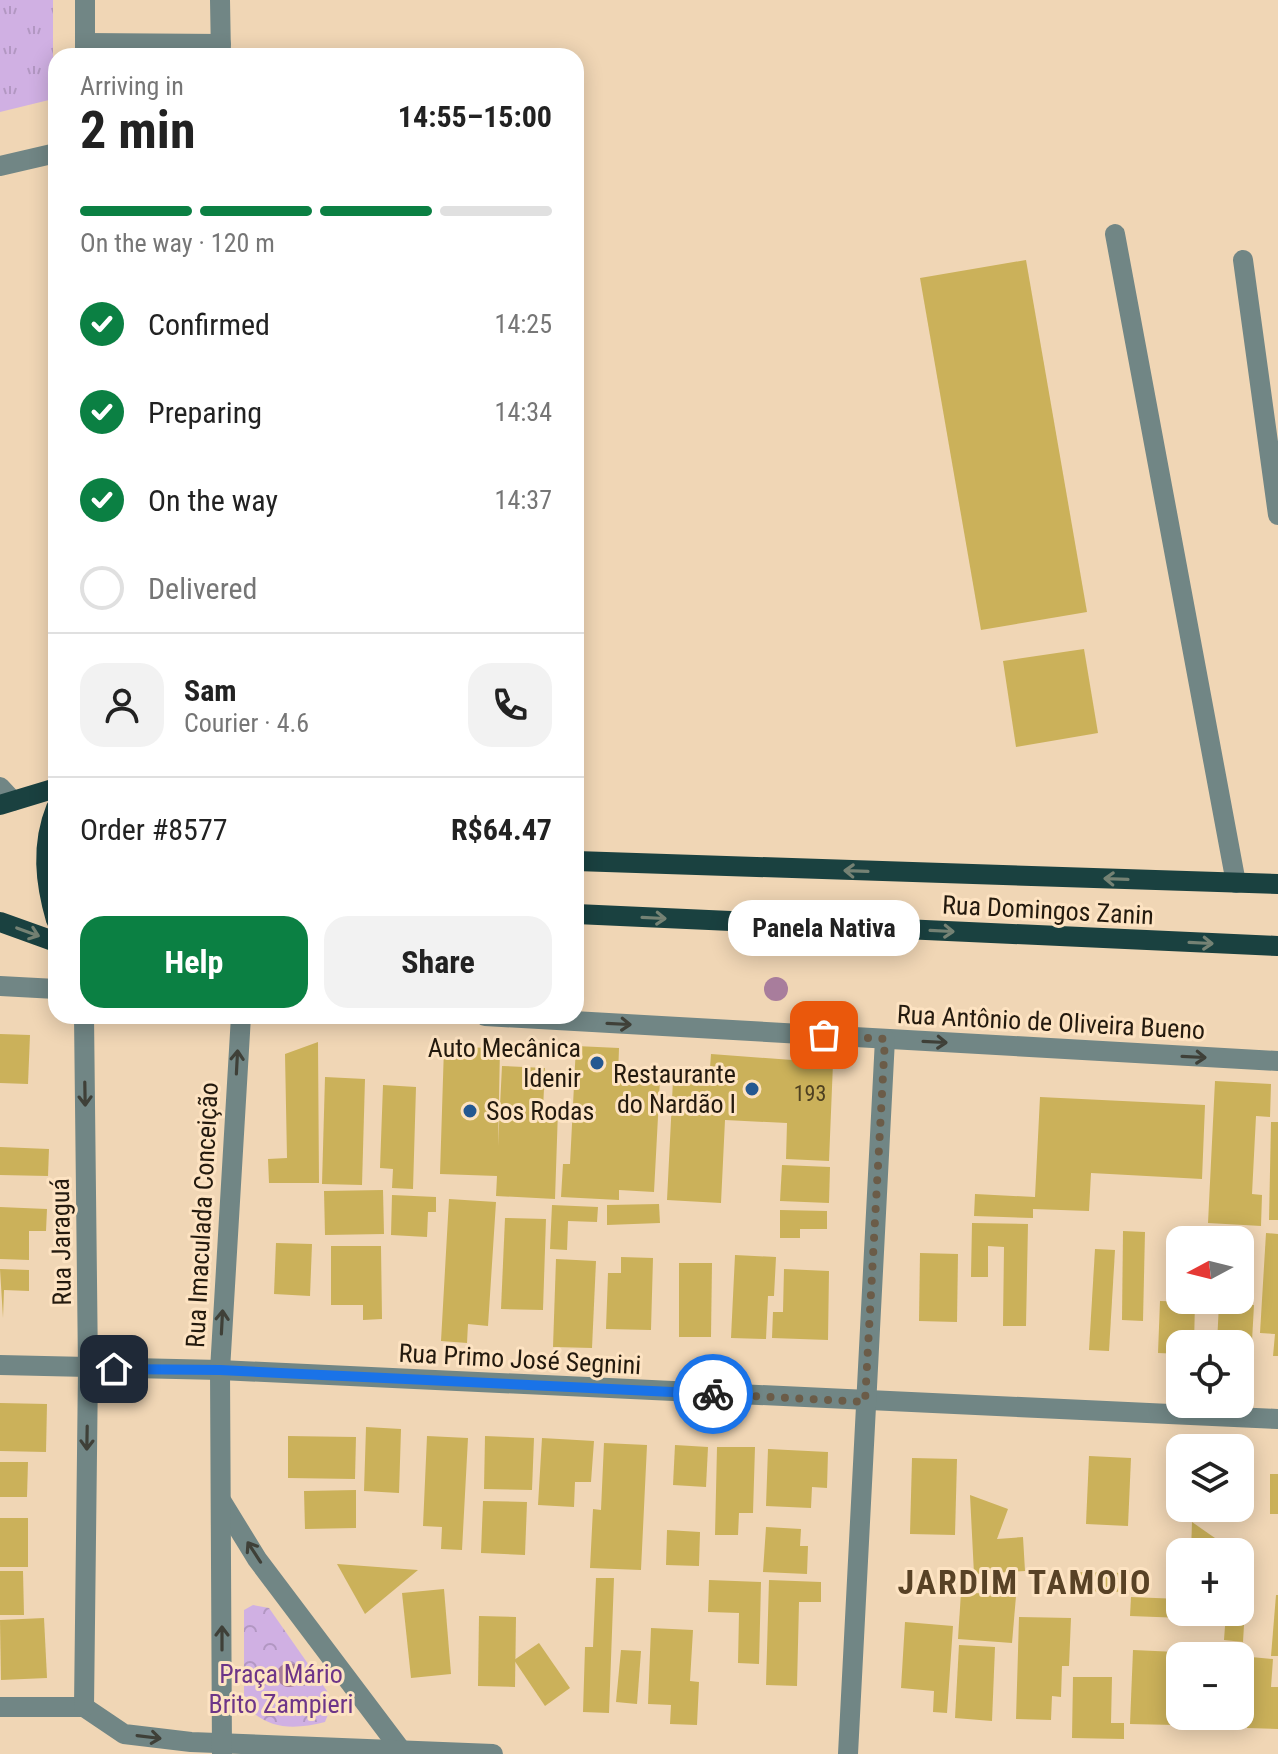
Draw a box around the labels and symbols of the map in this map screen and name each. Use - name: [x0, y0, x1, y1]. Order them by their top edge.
- one-way arrow: [843, 863, 870, 878]
- one-way arrow: [1103, 871, 1130, 886]
- street label: Rua Domingos Zanin: [941, 889, 1155, 931]
- callout: Panela Nativa: [728, 899, 920, 955]
- one-way arrow: [640, 911, 667, 926]
- one-way arrow: [928, 923, 955, 938]
- one-way arrow: [15, 926, 40, 940]
- one-way arrow: [1187, 935, 1214, 950]
- street label: Rua Antônio de Oliveira Bueno: [896, 999, 1206, 1045]
- pin: [790, 1001, 858, 1069]
- one-way arrow: [605, 1016, 632, 1031]
- place label: Auto Mecânica Idenir: [428, 1033, 581, 1093]
- one-way arrow: [921, 1035, 948, 1050]
- one-way arrow: [229, 1049, 244, 1076]
- one-way arrow: [1180, 1049, 1207, 1064]
- marker: Auto Mecânica Idenir: [588, 1054, 606, 1072]
- place label: Restaurante do Nardão I: [613, 1059, 736, 1119]
- one-way arrow: [77, 1080, 93, 1107]
- marker: Restaurante do Nardão I: [743, 1080, 761, 1098]
- house number: 193: [794, 1081, 826, 1106]
- street label: Rua Imaculada Conceição: [180, 1082, 224, 1348]
- place label: Sos Rodas: [486, 1096, 594, 1126]
- marker: Sos Rodas: [461, 1102, 479, 1120]
- street label: Rua Jaraguá: [45, 1178, 77, 1306]
- north arrow: [1166, 1226, 1254, 1314]
- one-way arrow: [215, 1309, 230, 1336]
- pin: [80, 1335, 148, 1403]
- street label: Rua Primo José Segnini: [398, 1338, 642, 1380]
- courier: [673, 1354, 753, 1434]
- one-way arrow: [79, 1424, 95, 1451]
- one-way arrow: [245, 1542, 262, 1564]
- district label: JARDIM TAMOIO: [897, 1562, 1153, 1602]
- one-way arrow: [214, 1625, 230, 1652]
- park label: Praça Mário Brito Zampieri: [208, 1659, 354, 1719]
- one-way arrow: [135, 1729, 162, 1744]

